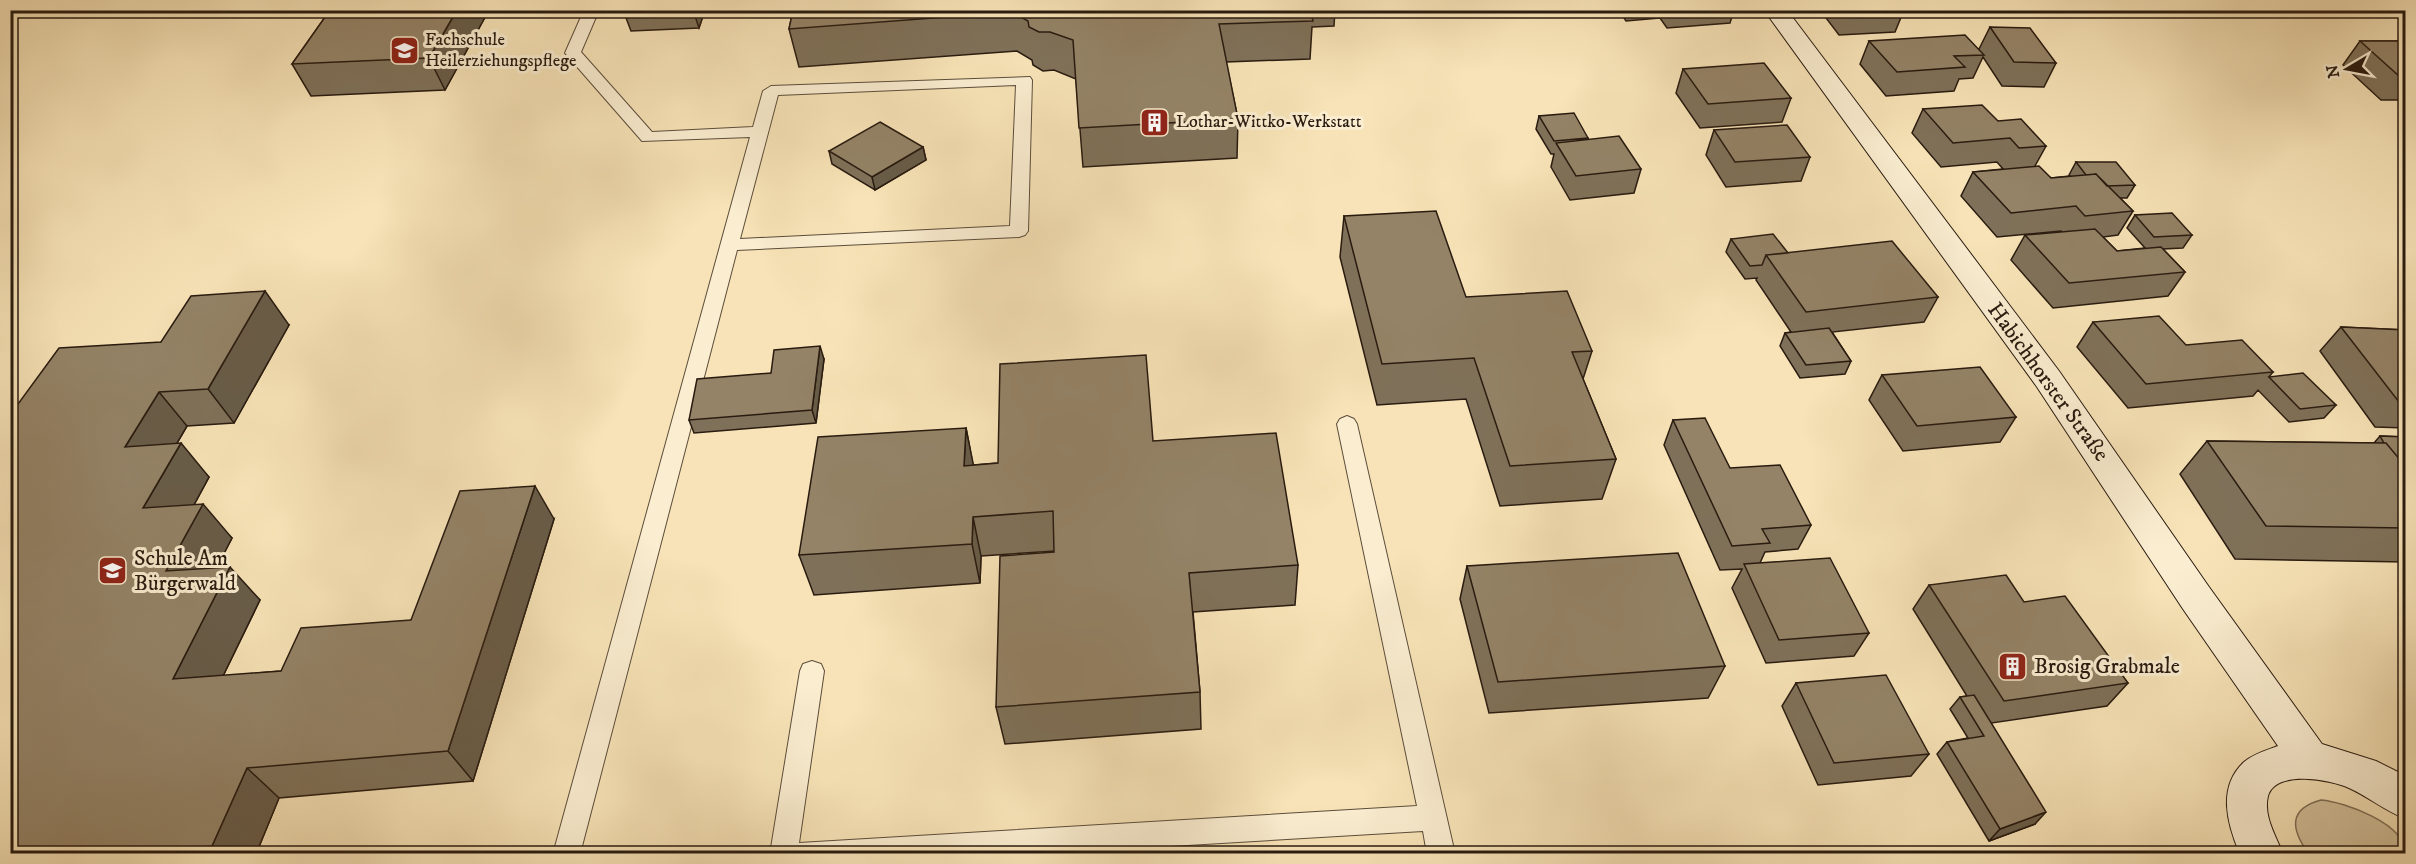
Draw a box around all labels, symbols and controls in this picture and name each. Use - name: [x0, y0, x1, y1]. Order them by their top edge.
- place label: Fachschule Heilerziehungspflege: [425, 29, 576, 72]
- school or university icon: Fachschule Heilerziehungspflege: [388, 34, 420, 66]
- north arrow: [2317, 39, 2377, 99]
- text: N: [2322, 63, 2344, 80]
- building icon: Lothar-Wittko-Werkstatt: [1139, 106, 1171, 138]
- place label: Lothar-Wittko-Werkstatt: [1176, 111, 1362, 133]
- street label: Habichhorster Straße: [1981, 297, 2115, 467]
- place label: Schule Am Bürgerwald: [134, 545, 236, 597]
- school or university icon: Schule Am Bürgerwald: [97, 555, 129, 587]
- building icon: Brosig Grabmale: [1997, 650, 2029, 682]
- place label: Brosig Grabmale: [2034, 653, 2180, 680]

